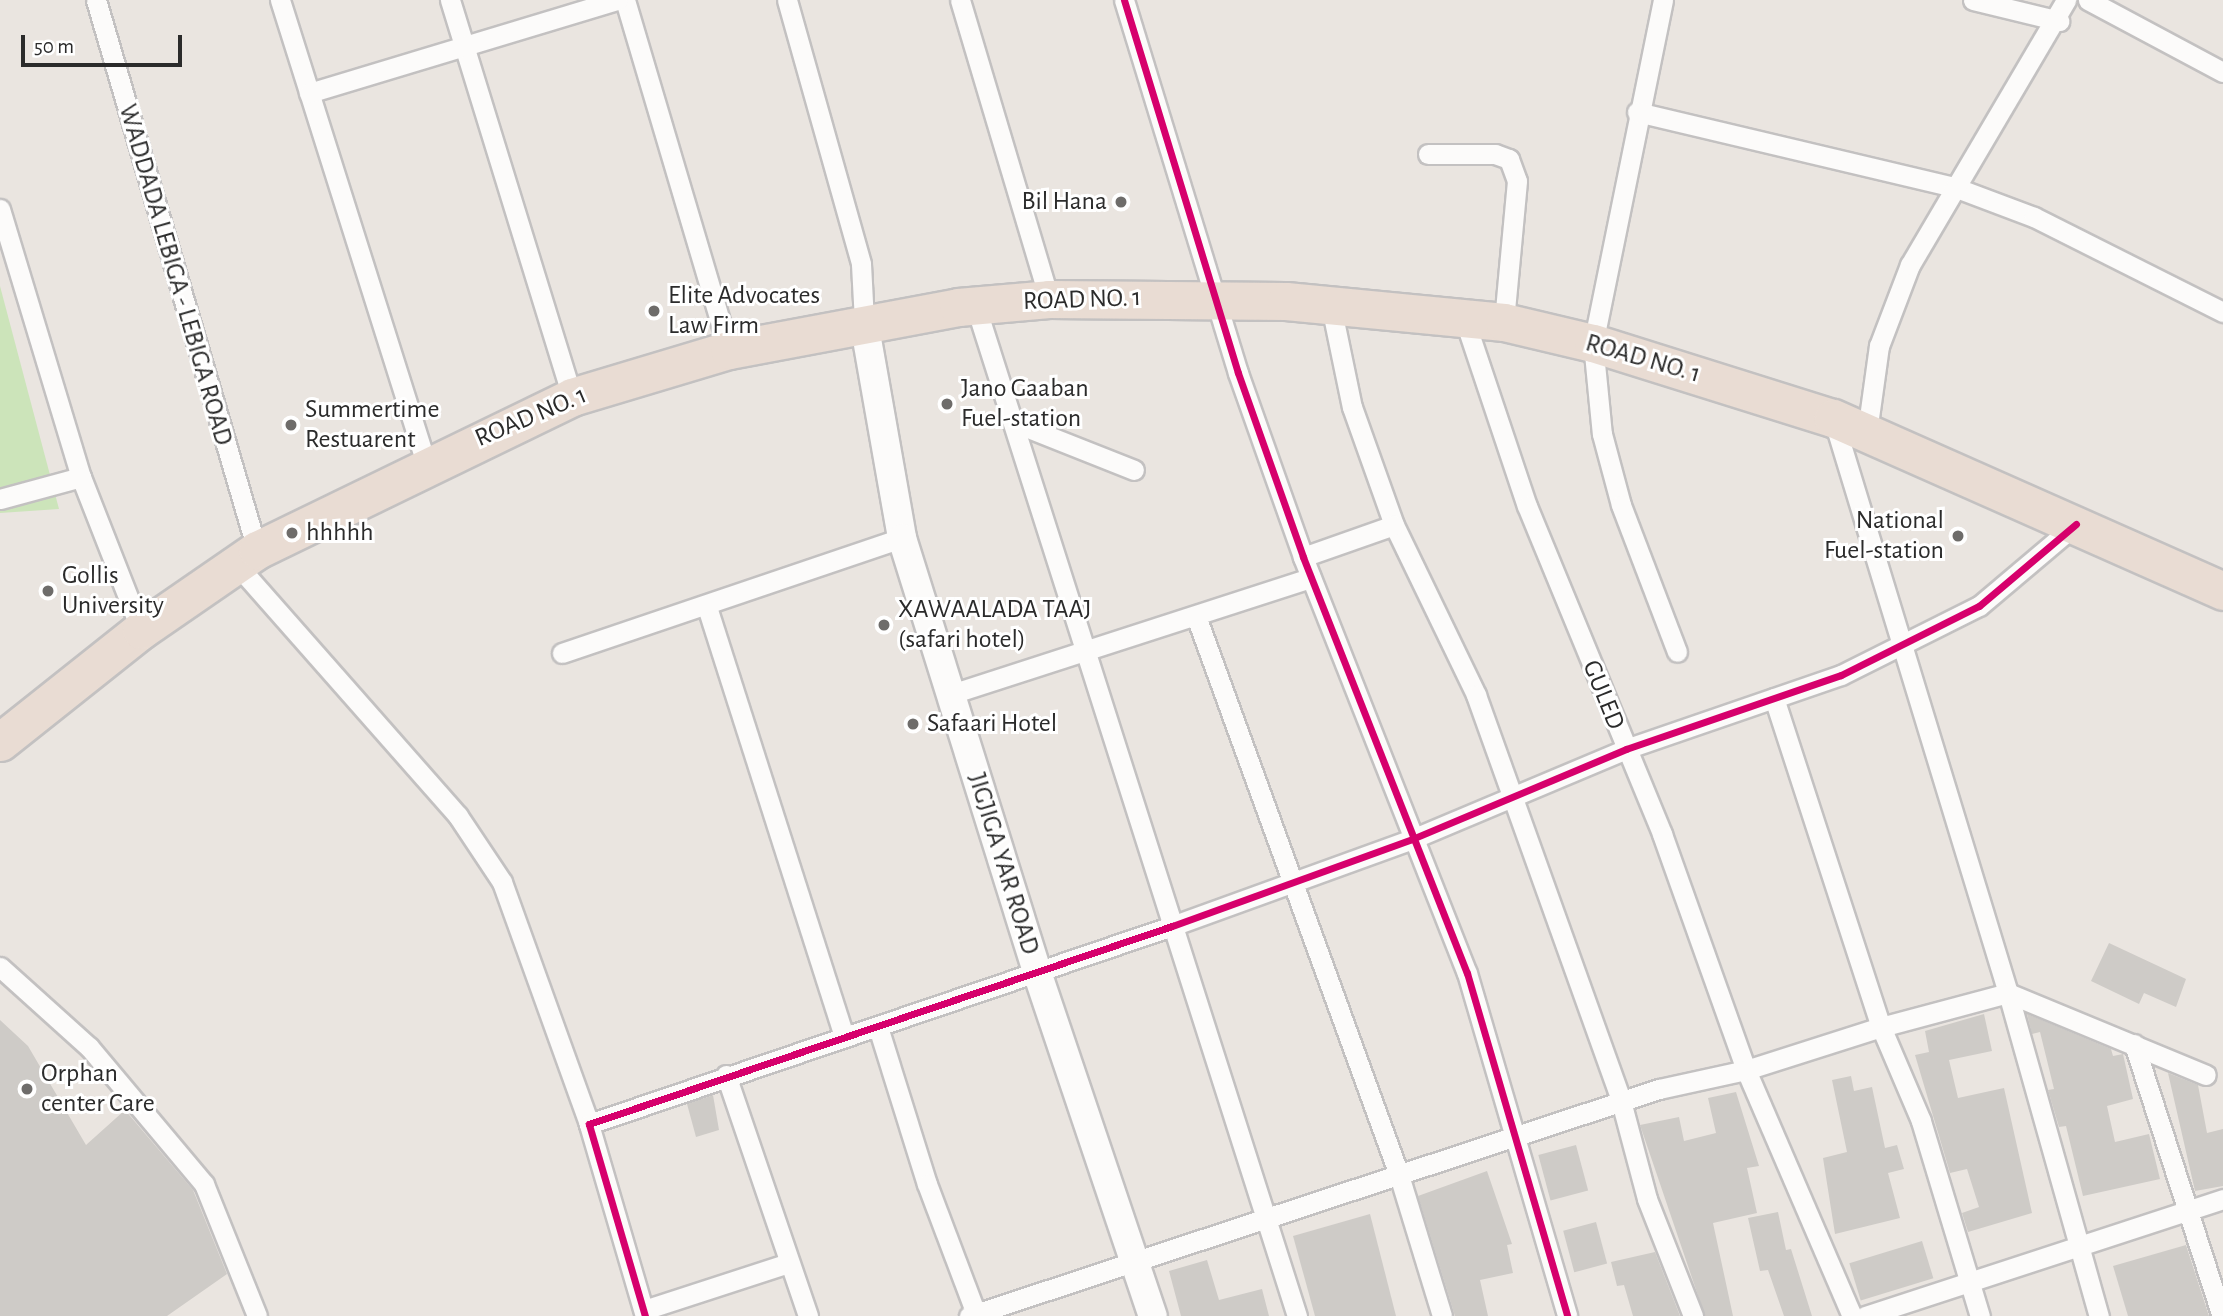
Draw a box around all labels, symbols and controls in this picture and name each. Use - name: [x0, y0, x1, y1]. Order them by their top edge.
- scale bar: [24, 21, 186, 65]
- text: 50 m: [34, 36, 74, 57]
- street label: WADDADA LEBIGA - LEBIGA ROAD: [111, 101, 239, 449]
- place label: Bil Hana: [1022, 186, 1107, 218]
- marker: Bil Hana: [1113, 194, 1129, 210]
- place label: Elite Advocates Law Firm: [668, 280, 820, 342]
- street label: ROAD NO. 1: [1022, 282, 1142, 318]
- marker: Elite Advocates Law Firm: [646, 303, 662, 319]
- street label: ROAD NO. 1: [1582, 328, 1704, 390]
- place label: Jano Gaaban Fuel-station: [961, 373, 1089, 434]
- street label: ROAD NO. 1: [470, 380, 592, 454]
- place label: Summertime Restuarent: [305, 394, 439, 456]
- marker: Jano Gaaban Fuel-station: [939, 396, 955, 412]
- marker: Summertime Restuarent: [283, 417, 299, 433]
- place label: National Fuel-station: [1824, 505, 1944, 566]
- place label: hhhhh: [306, 517, 374, 549]
- marker: hhhhh: [284, 525, 300, 541]
- marker: National Fuel-station: [1950, 528, 1966, 544]
- place label: Gollis University: [62, 560, 164, 622]
- marker: Gollis University: [40, 583, 56, 599]
- place label: XAWAALADA TAAJ (safari hotel): [898, 594, 1092, 656]
- marker: XAWAALADA TAAJ (safari hotel): [876, 617, 892, 633]
- street label: GULED: [1575, 656, 1631, 734]
- place label: Safaari Hotel: [927, 708, 1057, 740]
- marker: Safaari Hotel: [905, 716, 921, 732]
- street label: JIGJIGA YAR ROAD: [961, 770, 1045, 958]
- place label: Orphan center Care: [41, 1058, 155, 1120]
- marker: Orphan center Care: [19, 1081, 35, 1097]

